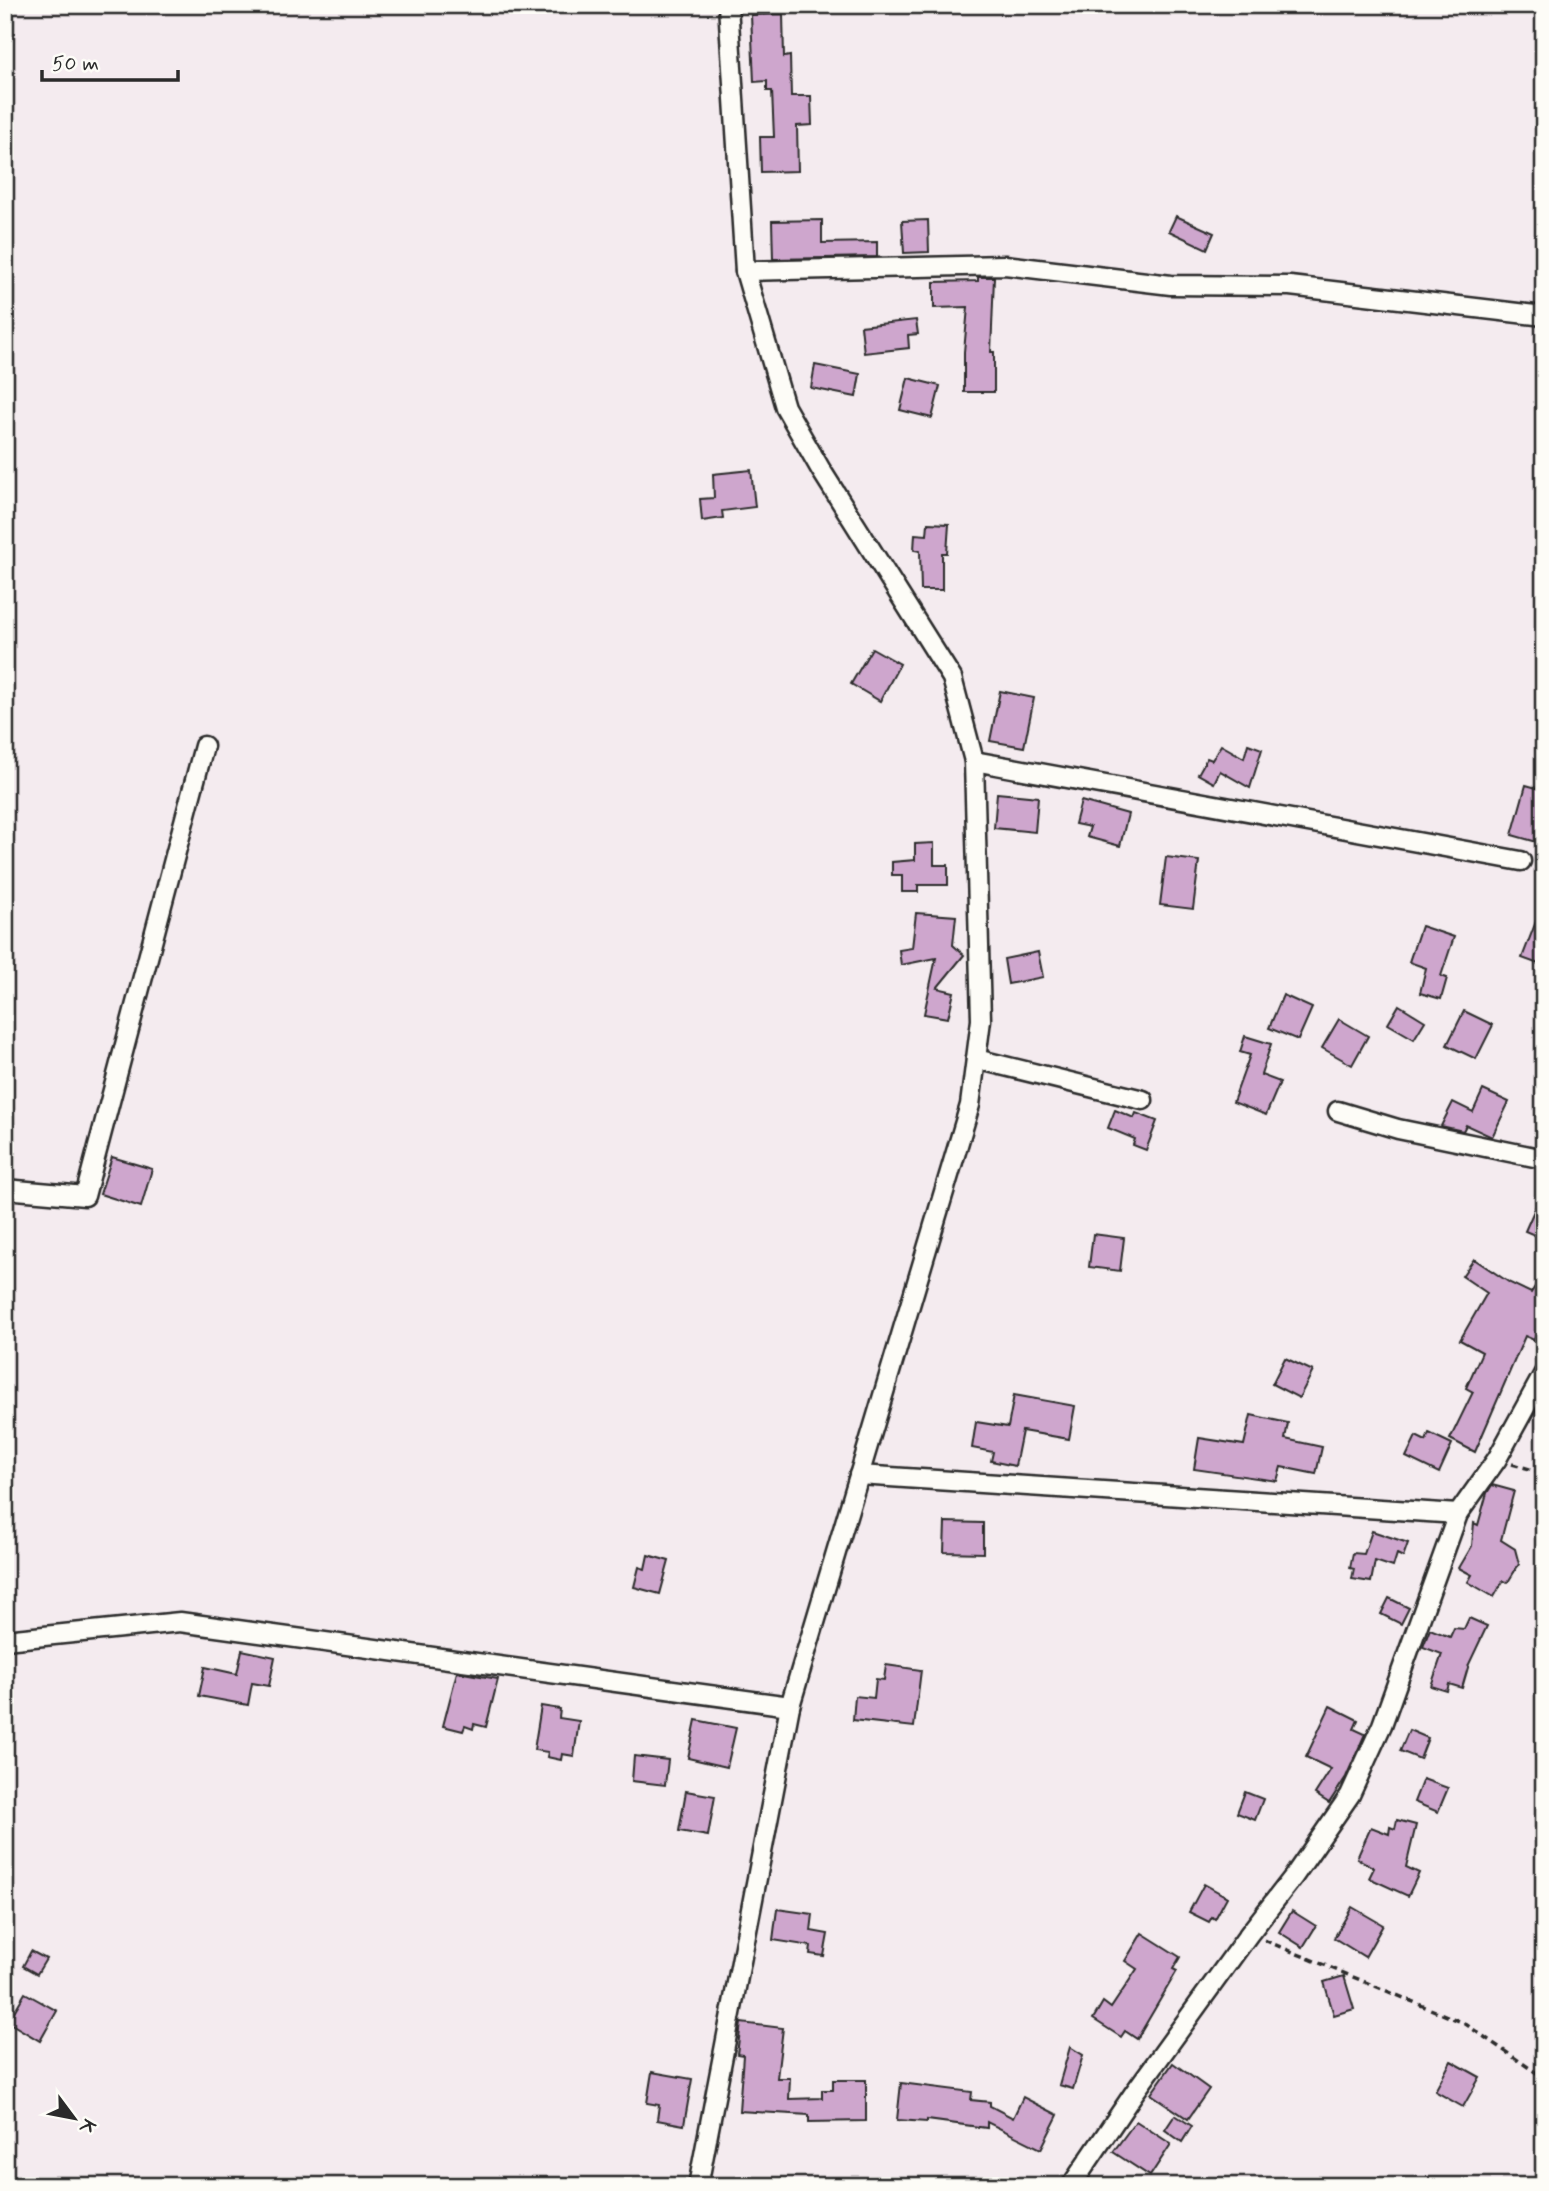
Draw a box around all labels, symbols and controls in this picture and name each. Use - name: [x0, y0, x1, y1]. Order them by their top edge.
- scale bar: [42, 38, 178, 82]
- text: 50 m: [52, 50, 99, 78]
- north arrow: [38, 2082, 108, 2152]
- text: K: [73, 2114, 101, 2139]

